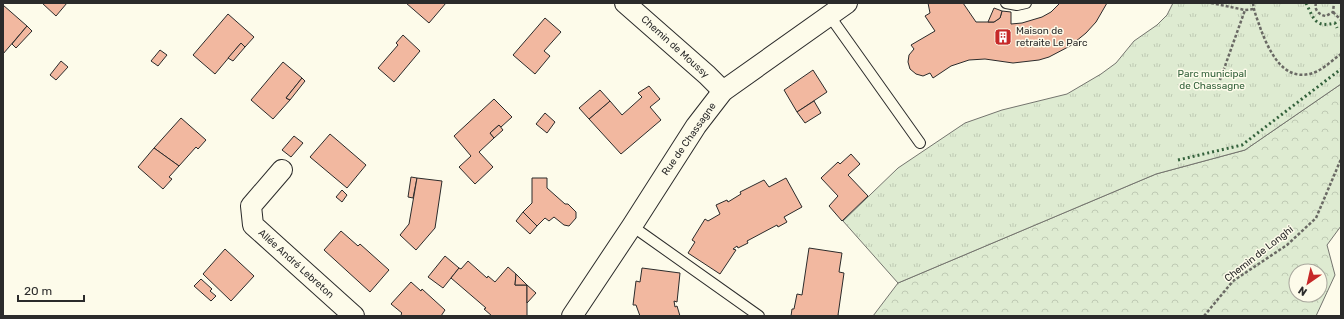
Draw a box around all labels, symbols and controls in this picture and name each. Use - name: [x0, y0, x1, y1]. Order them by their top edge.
- street label: Chemin de Moussy: [639, 13, 712, 81]
- place label: Maison de retraite Le Parc: [1016, 25, 1088, 49]
- building icon: Maison de retraite Le Parc: [993, 27, 1013, 47]
- park label: Parc municipal de Chassagne: [1178, 68, 1246, 92]
- street label: Rue de Chassagne: [659, 100, 719, 178]
- street label: Chemin de Longhi: [1222, 223, 1296, 285]
- street label: Allée André Lebreton: [256, 227, 336, 301]
- north arrow: [1288, 263, 1328, 303]
- scale bar: [18, 277, 84, 303]
- text: N: [1296, 283, 1310, 298]
- text: 20 m: [24, 284, 52, 298]

